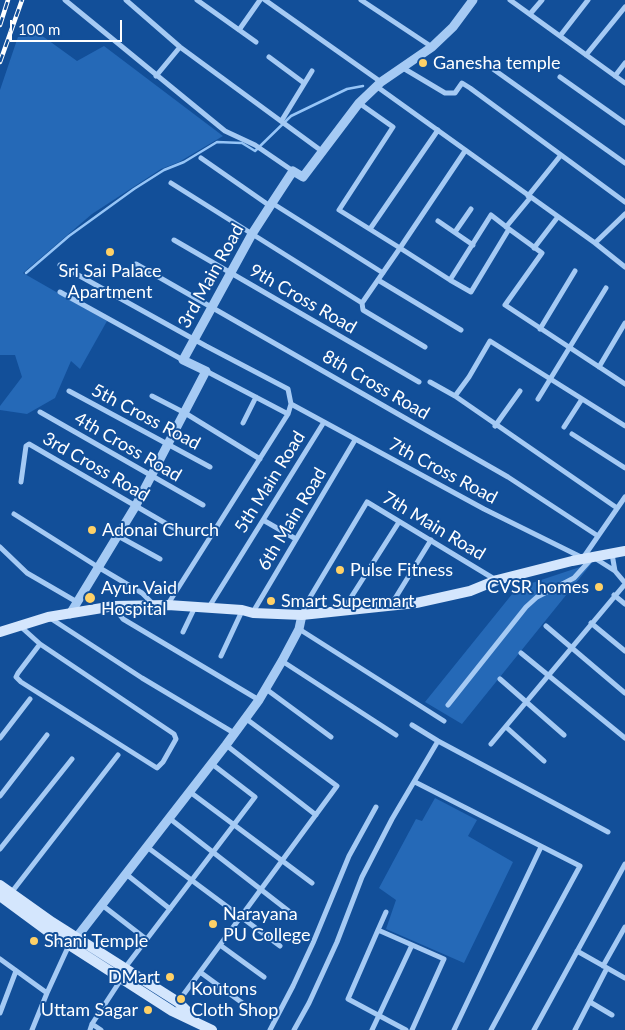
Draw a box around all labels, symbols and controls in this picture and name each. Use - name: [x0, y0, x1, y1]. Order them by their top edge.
- scale bar: [12, 10, 125, 42]
- text: 100 m: [18, 20, 60, 38]
- place label: Ganesha temple: [433, 52, 561, 74]
- marker: Ganesha temple: [417, 57, 429, 69]
- street label: 3rd Main Road: [174, 220, 248, 332]
- marker: Sri Sai Palace Apartment: [104, 246, 116, 258]
- place label: Sri Sai Palace Apartment: [58, 260, 162, 302]
- street label: 9th Cross Road: [246, 260, 360, 338]
- street label: 8th Cross Road: [319, 346, 433, 424]
- street label: 5th Cross Road: [88, 379, 204, 455]
- street label: 4th Cross Road: [71, 408, 185, 486]
- street label: 5th Main Road: [230, 427, 310, 537]
- street label: 3rd Cross Road: [39, 428, 153, 506]
- street label: 7th Cross Road: [385, 433, 501, 509]
- street label: 6th Main Road: [253, 464, 331, 574]
- street label: 7th Main Road: [379, 487, 489, 565]
- place label: Adonai Church: [102, 519, 219, 541]
- marker: Adonai Church: [86, 524, 98, 536]
- place label: Pulse Fitness: [350, 559, 453, 581]
- marker: Pulse Fitness: [334, 564, 346, 576]
- place label: CVSR homes: [487, 576, 589, 598]
- place label: Ayur Vaid Hospital: [101, 577, 177, 620]
- marker: CVSR homes: [593, 581, 605, 593]
- place label: Smart Supermart: [281, 590, 414, 612]
- marker: Ayur Vaid Hospital: [83, 591, 97, 605]
- marker: Smart Supermart: [265, 595, 277, 607]
- place label: Narayana PU College: [223, 903, 310, 946]
- marker: Narayana PU College: [207, 918, 219, 930]
- place label: Shani Temple: [44, 930, 148, 952]
- marker: Shani Temple: [28, 935, 40, 947]
- place label: DMart: [108, 966, 160, 988]
- marker: DMart: [164, 971, 176, 983]
- place label: Koutons Cloth Shop: [191, 978, 278, 1021]
- marker: Koutons Cloth Shop: [175, 993, 187, 1005]
- place label: Uttam Sagar: [41, 999, 138, 1021]
- marker: Uttam Sagar: [142, 1004, 154, 1016]

